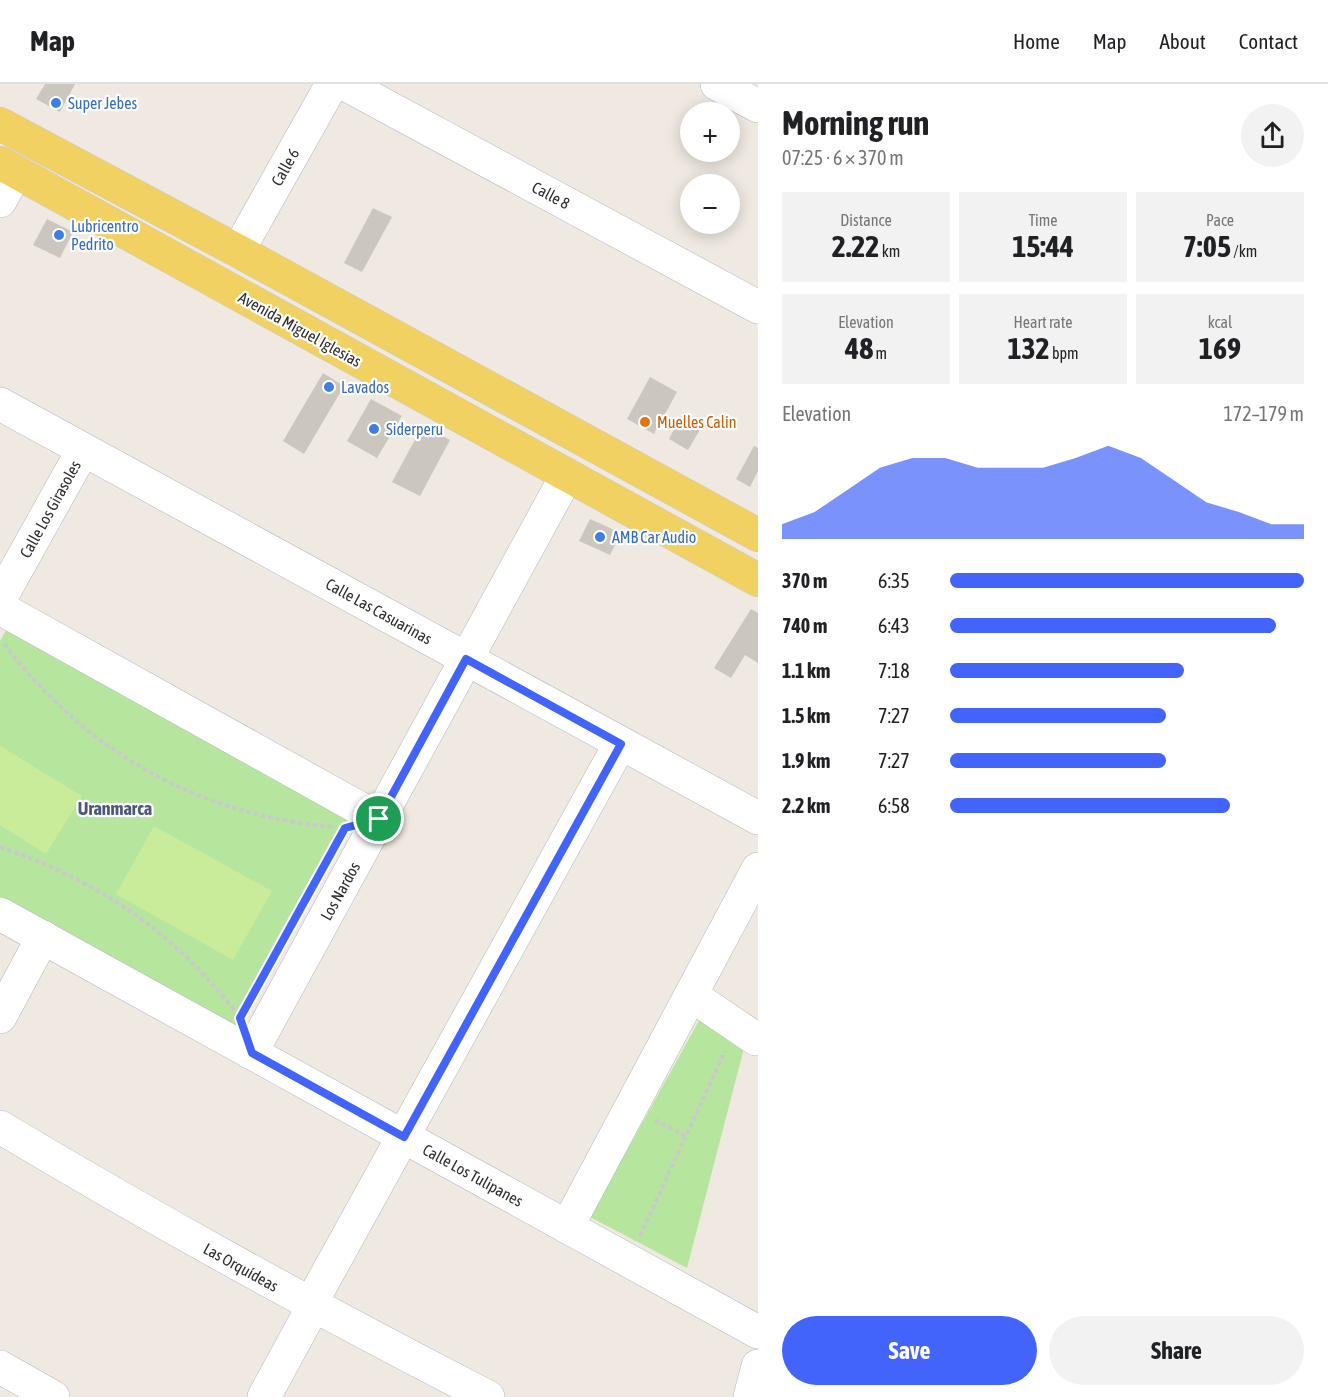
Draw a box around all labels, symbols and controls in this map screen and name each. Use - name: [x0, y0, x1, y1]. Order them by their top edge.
- text: Map: [30, 25, 75, 57]
- text: Home: [1013, 29, 1060, 53]
- text: Map: [1093, 29, 1127, 53]
- text: About: [1160, 29, 1206, 53]
- text: Contact: [1239, 29, 1298, 53]
- place label: Super Jebes: [68, 94, 137, 113]
- marker: Super Jebes: [49, 96, 63, 110]
- map controls: [680, 102, 740, 234]
- button: +: [680, 102, 740, 162]
- text: Morning run: [782, 104, 929, 142]
- button: share: [1241, 104, 1304, 167]
- street label: Calle 6: [267, 145, 303, 189]
- text: 07:25 · 6 × 370 m: [782, 146, 904, 169]
- button: −: [680, 174, 740, 234]
- street label: Calle 8: [529, 178, 573, 212]
- text: Distance: [840, 211, 892, 229]
- text: Time: [1028, 211, 1058, 229]
- text: Pace: [1206, 211, 1234, 229]
- place label: Lubricentro Pedrito: [71, 217, 139, 253]
- marker: Lubricentro Pedrito: [52, 228, 66, 242]
- text: 2.22: [832, 229, 879, 263]
- text: 15:44: [1012, 229, 1074, 263]
- text: 7:05: [1183, 229, 1231, 263]
- text: km: [879, 242, 900, 260]
- text: /km: [1231, 242, 1257, 260]
- street label: Avenida Miguel Iglesias: [235, 288, 365, 371]
- text: Elevation: [838, 313, 894, 331]
- text: Heart rate: [1014, 313, 1072, 331]
- text: kcal: [1208, 313, 1232, 331]
- text: 48: [845, 331, 873, 365]
- text: 132: [1007, 331, 1050, 365]
- text: 169: [1199, 331, 1241, 365]
- text: m: [873, 344, 887, 362]
- text: bpm: [1050, 344, 1079, 362]
- place label: Lavados: [341, 378, 390, 396]
- marker: Lavados: [322, 380, 336, 394]
- text: Elevation: [782, 402, 851, 425]
- text: 172–179 m: [1223, 402, 1304, 425]
- place label: Muelles Calin: [657, 413, 736, 431]
- marker: Muelles Calin: [638, 415, 652, 429]
- place label: Siderperu: [386, 420, 443, 439]
- marker: Siderperu: [367, 422, 381, 436]
- street label: Calle Los Girasoles: [16, 457, 84, 561]
- place label: AMB Car Audio: [612, 528, 696, 546]
- marker: AMB Car Audio: [593, 530, 607, 544]
- text: 370 m: [782, 569, 827, 592]
- text: 6:35: [878, 569, 910, 592]
- street label: Calle Las Casuarinas: [323, 574, 436, 648]
- text: 740 m: [782, 614, 827, 637]
- text: 6:43: [878, 614, 910, 637]
- text: 1.1 km: [782, 659, 830, 682]
- text: 7:18: [878, 659, 910, 682]
- text: 1.5 km: [782, 704, 830, 727]
- text: 7:27: [878, 704, 910, 727]
- text: 1.9 km: [782, 749, 830, 772]
- text: 7:27: [878, 749, 910, 772]
- pin: [353, 793, 404, 844]
- text: 2.2 km: [782, 794, 830, 817]
- text: 6:58: [878, 794, 910, 817]
- district label: Uranmarca: [78, 798, 152, 819]
- icon: arrive: [362, 802, 395, 835]
- street label: Los Nardos: [317, 858, 364, 923]
- street label: Calle Los Tulipanes: [419, 1140, 526, 1211]
- street label: Las Orquídeas: [200, 1239, 282, 1296]
- button: Save: [782, 1316, 1037, 1385]
- button: Share: [1049, 1316, 1304, 1385]

